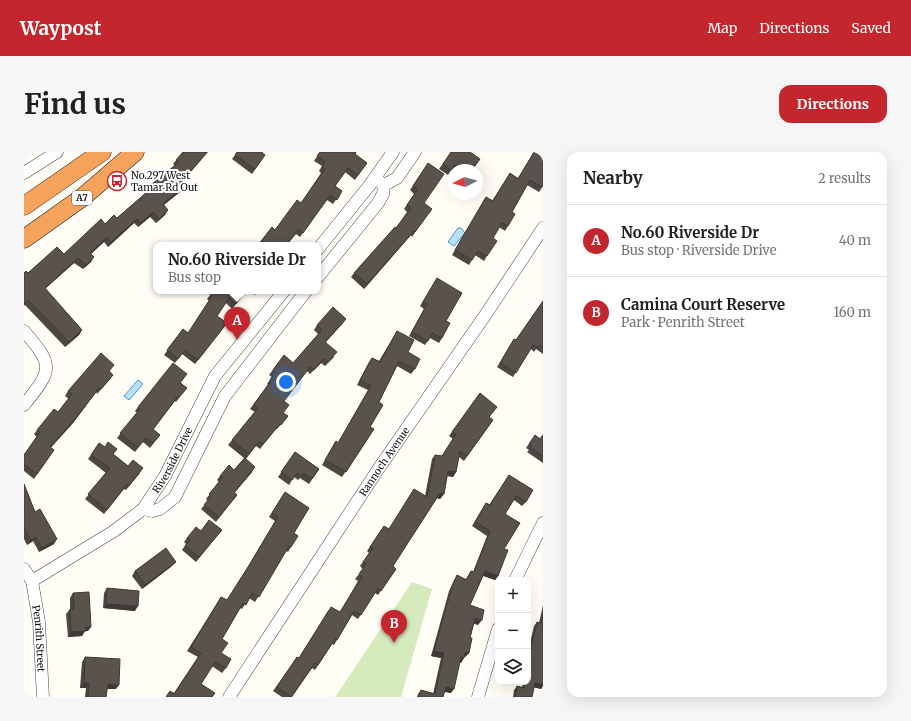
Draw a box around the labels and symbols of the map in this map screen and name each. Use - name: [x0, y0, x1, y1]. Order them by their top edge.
- north arrow: [447, 164, 483, 200]
- place label: No.297 West Tamar Rd Out: [131, 169, 198, 194]
- bus stop icon: No.297 West Tamar Rd Out: [106, 170, 128, 192]
- road number: A7: [72, 191, 92, 205]
- pin: A: [224, 307, 250, 340]
- your location: [276, 372, 296, 392]
- street label: Riverside Drive: [149, 425, 195, 496]
- street label: Rannoch Avenue: [356, 425, 413, 499]
- street label: Penrith Street: [29, 604, 48, 672]
- pin: B: [381, 610, 407, 643]

